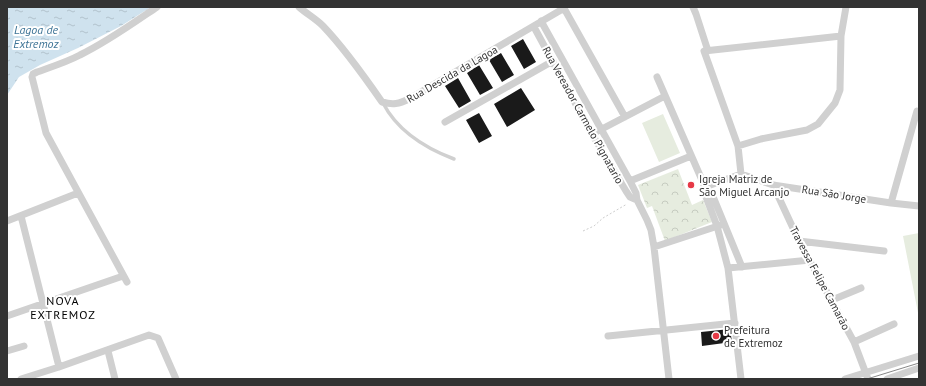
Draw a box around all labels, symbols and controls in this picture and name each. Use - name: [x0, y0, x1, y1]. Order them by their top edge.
- water label: Lagoa de Extremoz: [13, 22, 60, 51]
- street label: Rua Descida da Lagoa: [404, 42, 500, 106]
- street label: Rua Vereador Carmelo Pignatario: [539, 44, 627, 186]
- place label: Igreja Matriz de São Miguel Arcanjo: [699, 172, 790, 199]
- marker: Igreja Matriz de São Miguel Arcanjo: [686, 180, 696, 190]
- street label: Rua São Jorge: [801, 182, 868, 206]
- street label: Travessa Felipe Camarão: [787, 224, 853, 332]
- district label: NOVA EXTREMOZ: [30, 293, 96, 322]
- place label: Prefeitura de Extremoz: [724, 323, 783, 350]
- marker: Prefeitura de Extremoz: [711, 331, 721, 341]

